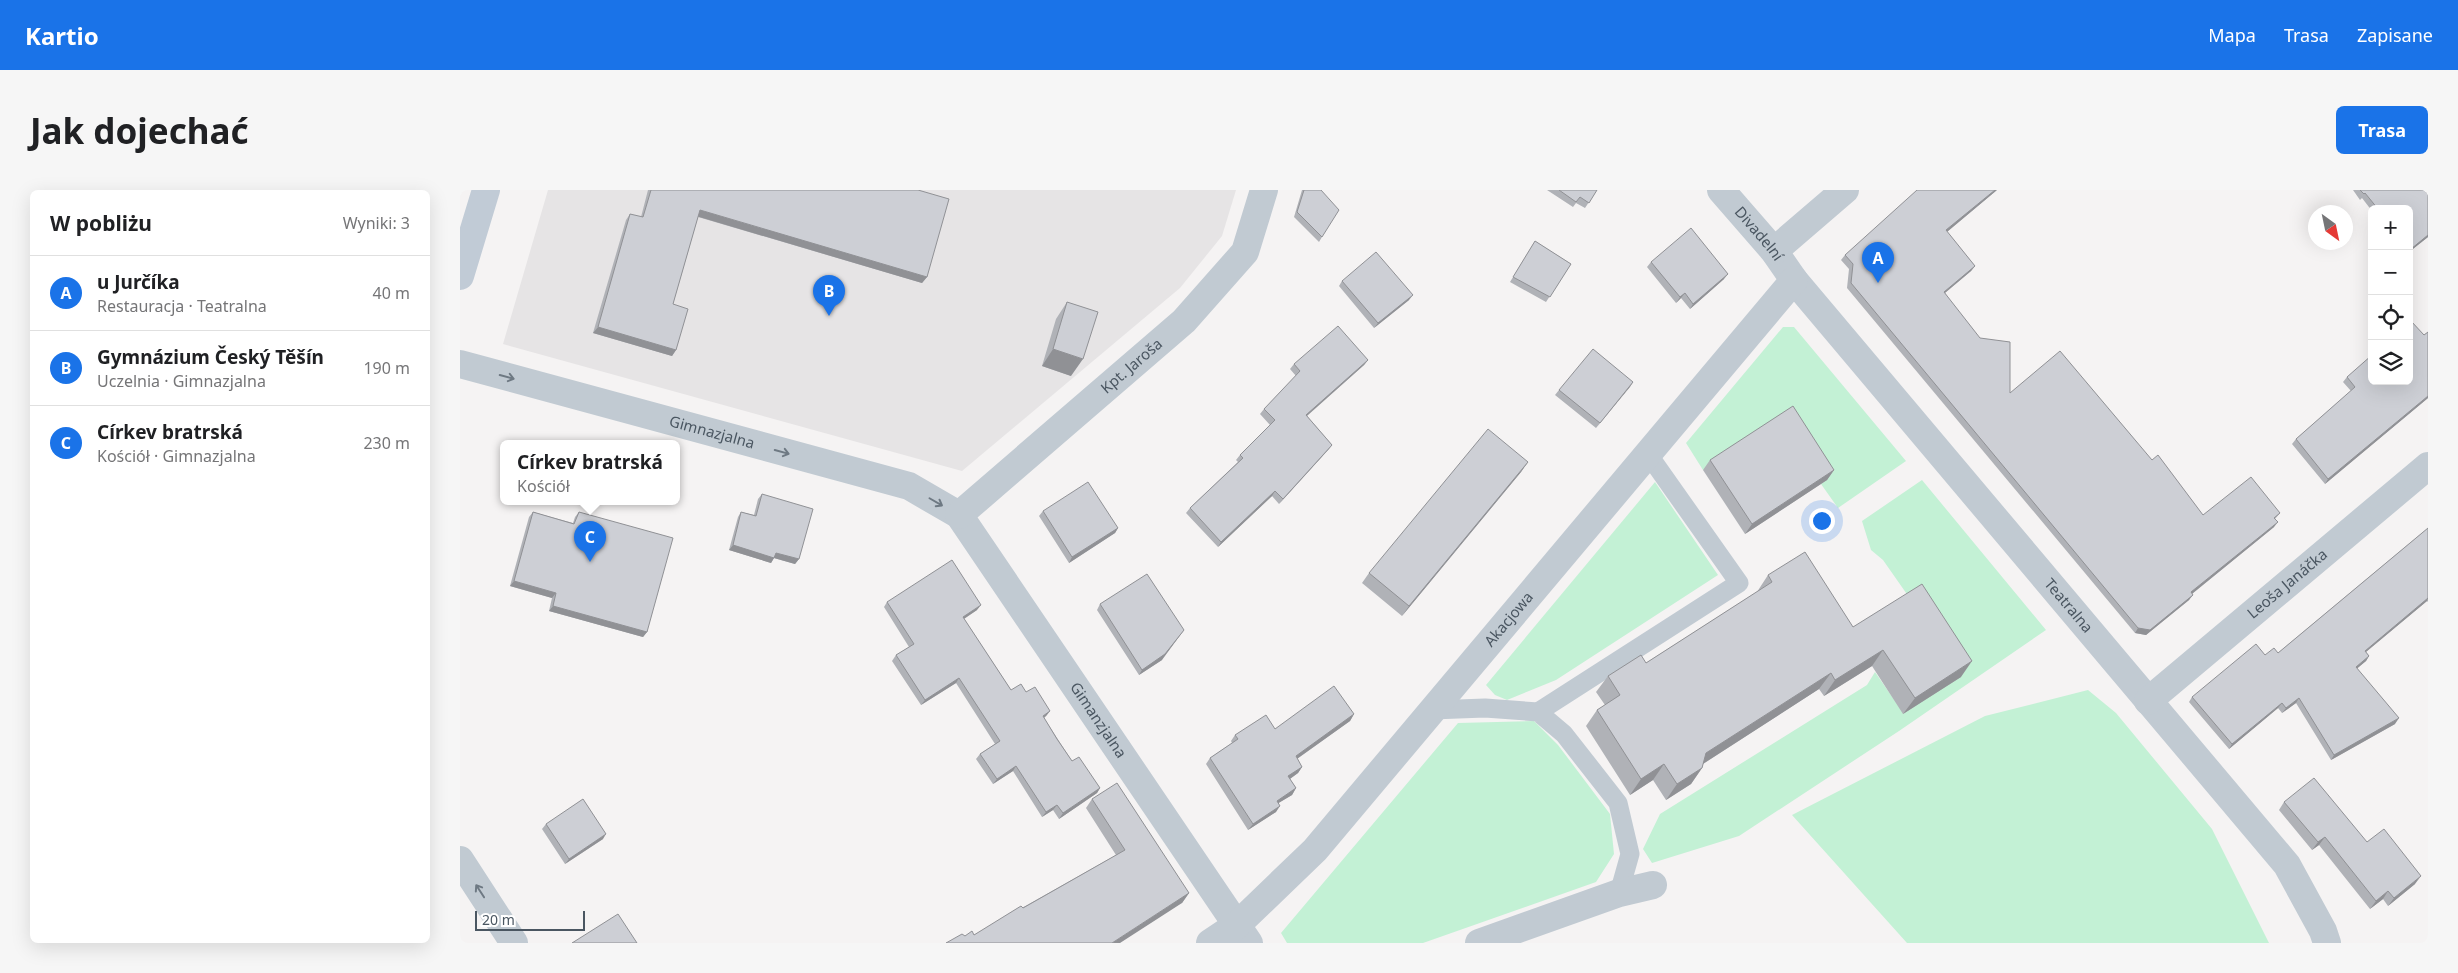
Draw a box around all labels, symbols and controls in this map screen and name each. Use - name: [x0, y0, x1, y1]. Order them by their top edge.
- text: Kartio: [25, 19, 99, 52]
- text: Mapa: [2208, 23, 2256, 47]
- text: Trasa: [2284, 23, 2329, 47]
- text: Zapisane: [2357, 23, 2433, 47]
- button: Trasa: [2336, 106, 2428, 154]
- text: Jak dojechać: [30, 107, 249, 154]
- street label: Divadelní: [1731, 202, 1789, 265]
- north arrow: [2308, 205, 2353, 250]
- map controls: [2368, 205, 2413, 385]
- button: +: [2368, 205, 2413, 250]
- text: W pobliżu: [50, 209, 152, 237]
- text: Wyniki: 3: [343, 212, 410, 234]
- pin: A: [1862, 242, 1894, 283]
- button: −: [2368, 250, 2413, 295]
- text: u Jurčíka: [97, 269, 180, 295]
- pin: B: [813, 275, 845, 316]
- text: A: [60, 282, 72, 304]
- text: 40 m: [373, 282, 410, 304]
- text: Restauracja · Teatralna: [97, 295, 267, 317]
- button: locate: [2368, 295, 2413, 340]
- street label: Kpt. Jaroša: [1096, 333, 1166, 397]
- button: layers: [2368, 340, 2413, 385]
- text: Gymnázium Český Těšín: [97, 344, 324, 370]
- text: B: [61, 357, 71, 379]
- text: 190 m: [363, 357, 410, 379]
- text: Uczelnia · Gimnazjalna: [97, 370, 266, 392]
- one-way arrow: [499, 372, 515, 382]
- street label: Gimnazjalna: [667, 410, 757, 453]
- text: Církev bratrská: [97, 419, 243, 445]
- text: C: [61, 432, 71, 454]
- text: 230 m: [363, 432, 410, 454]
- popup: [500, 440, 680, 505]
- text: Kościół · Gimnazjalna: [97, 445, 256, 467]
- one-way arrow: [774, 447, 790, 457]
- text: Církev bratrská: [517, 449, 663, 475]
- text: Kościół: [517, 475, 570, 497]
- one-way arrow: [928, 497, 942, 507]
- your location: [1809, 508, 1835, 534]
- pin: C: [574, 521, 606, 562]
- street label: Leoša Janáčka: [2242, 544, 2331, 623]
- street label: Teatralna: [2041, 574, 2098, 637]
- street label: Akacjowa: [1479, 587, 1537, 650]
- street label: Gimanzjalna: [1066, 678, 1132, 761]
- one-way arrow: [475, 884, 485, 898]
- scale bar: [475, 908, 585, 931]
- text: 20 m: [482, 910, 515, 929]

